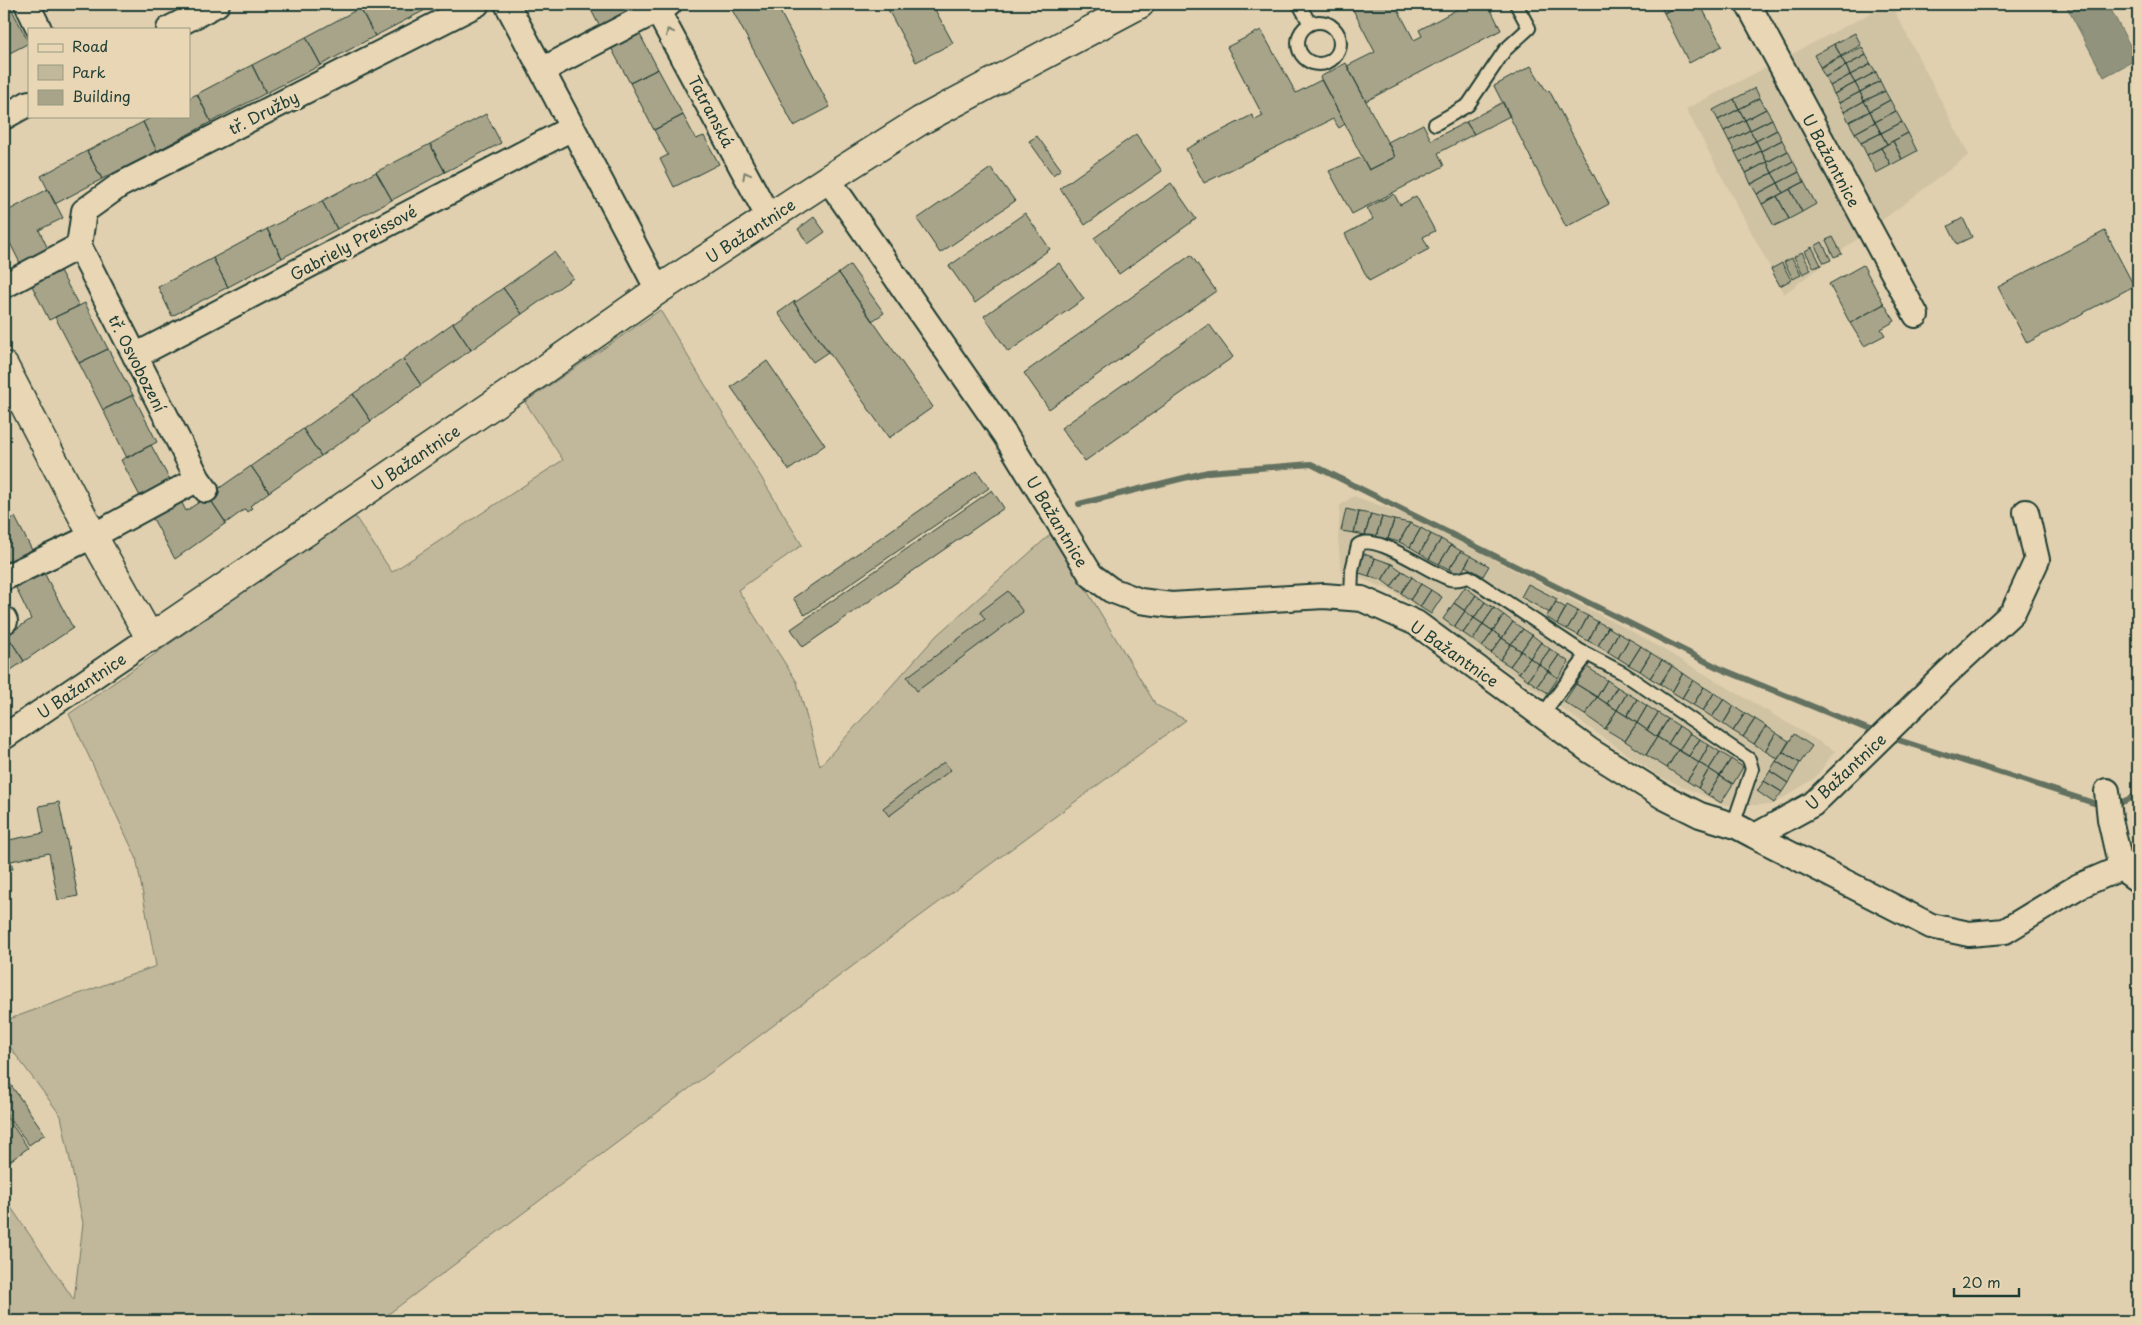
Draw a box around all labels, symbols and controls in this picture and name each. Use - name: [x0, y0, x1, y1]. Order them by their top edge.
- legend: [28, 28, 190, 118]
- one-way arrow: [665, 28, 675, 37]
- text: Road: [72, 34, 108, 57]
- text: Park: [72, 60, 106, 83]
- street label: Tatranská: [683, 71, 741, 151]
- text: Building: [72, 84, 131, 107]
- street label: tř. Družby: [224, 84, 302, 140]
- street label: U Bažantnice: [1797, 109, 1867, 211]
- one-way arrow: [742, 172, 752, 181]
- street label: U Bažantnice: [700, 192, 800, 268]
- street label: Gabriely Preissové: [285, 198, 421, 286]
- street label: tř. Osvobození: [103, 310, 173, 416]
- street label: U Bažantnice: [366, 418, 464, 496]
- street label: U Bažantnice: [1021, 471, 1095, 571]
- street label: U Bažantnice: [1406, 614, 1504, 692]
- street label: U Bažantnice: [32, 646, 130, 724]
- street label: U Bažantnice: [1799, 727, 1891, 815]
- scale bar: [1954, 1265, 2020, 1297]
- text: 20 m: [1962, 1270, 2001, 1293]

